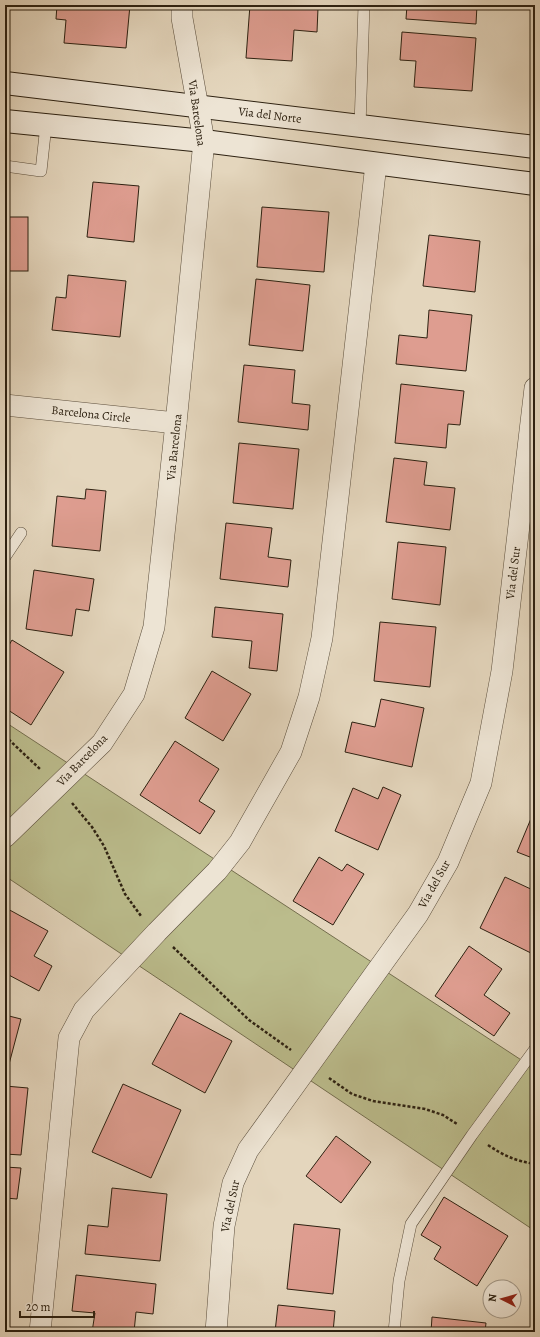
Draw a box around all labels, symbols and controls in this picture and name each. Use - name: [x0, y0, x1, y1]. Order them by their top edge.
- street label: Via Barcelona: [184, 78, 210, 148]
- street label: Via del Norte: [236, 103, 303, 127]
- street label: Barcelona Circle: [51, 402, 131, 426]
- street label: Via Barcelona: [162, 413, 185, 482]
- street label: Via del Sur: [502, 545, 524, 601]
- street label: Via Barcelona: [52, 730, 111, 790]
- street label: Via del Sur: [414, 857, 454, 912]
- street label: Via del Sur: [216, 1178, 243, 1234]
- north arrow: [482, 1279, 522, 1319]
- scale bar: [20, 1293, 94, 1319]
- text: N: [485, 1293, 500, 1303]
- text: 20 m: [26, 1299, 50, 1315]

